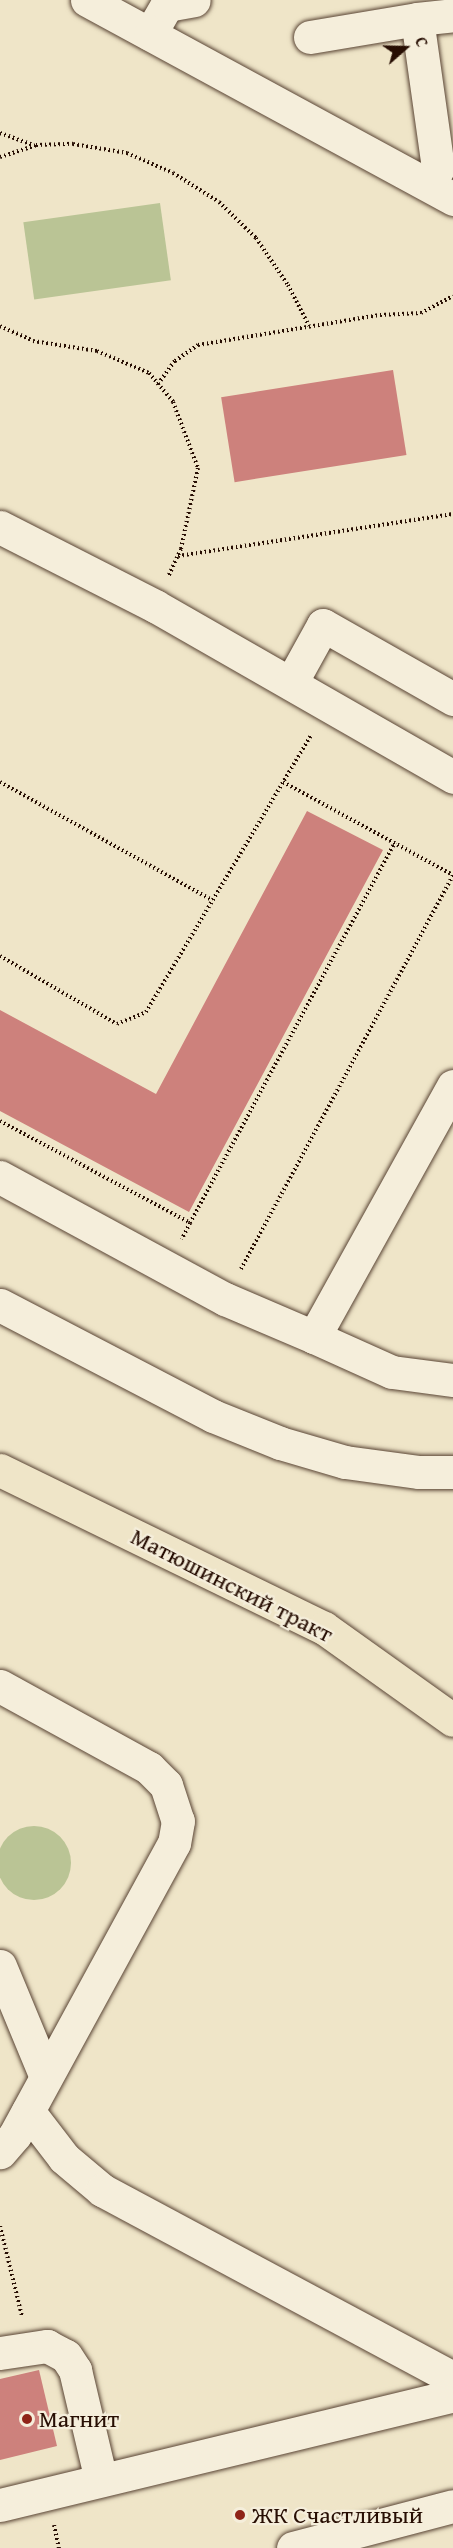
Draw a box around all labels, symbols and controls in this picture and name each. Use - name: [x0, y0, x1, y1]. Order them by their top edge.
- north arrow: [375, 18, 435, 78]
- text: С: [409, 33, 435, 50]
- street label: Матюшинский тракт: [126, 1522, 338, 1648]
- place label: Магнит: [39, 2405, 119, 2433]
- marker: Магнит: [20, 2412, 34, 2426]
- place label: ЖК Счастливый: [252, 2501, 423, 2529]
- marker: ЖК Счастливый: [233, 2508, 247, 2522]

